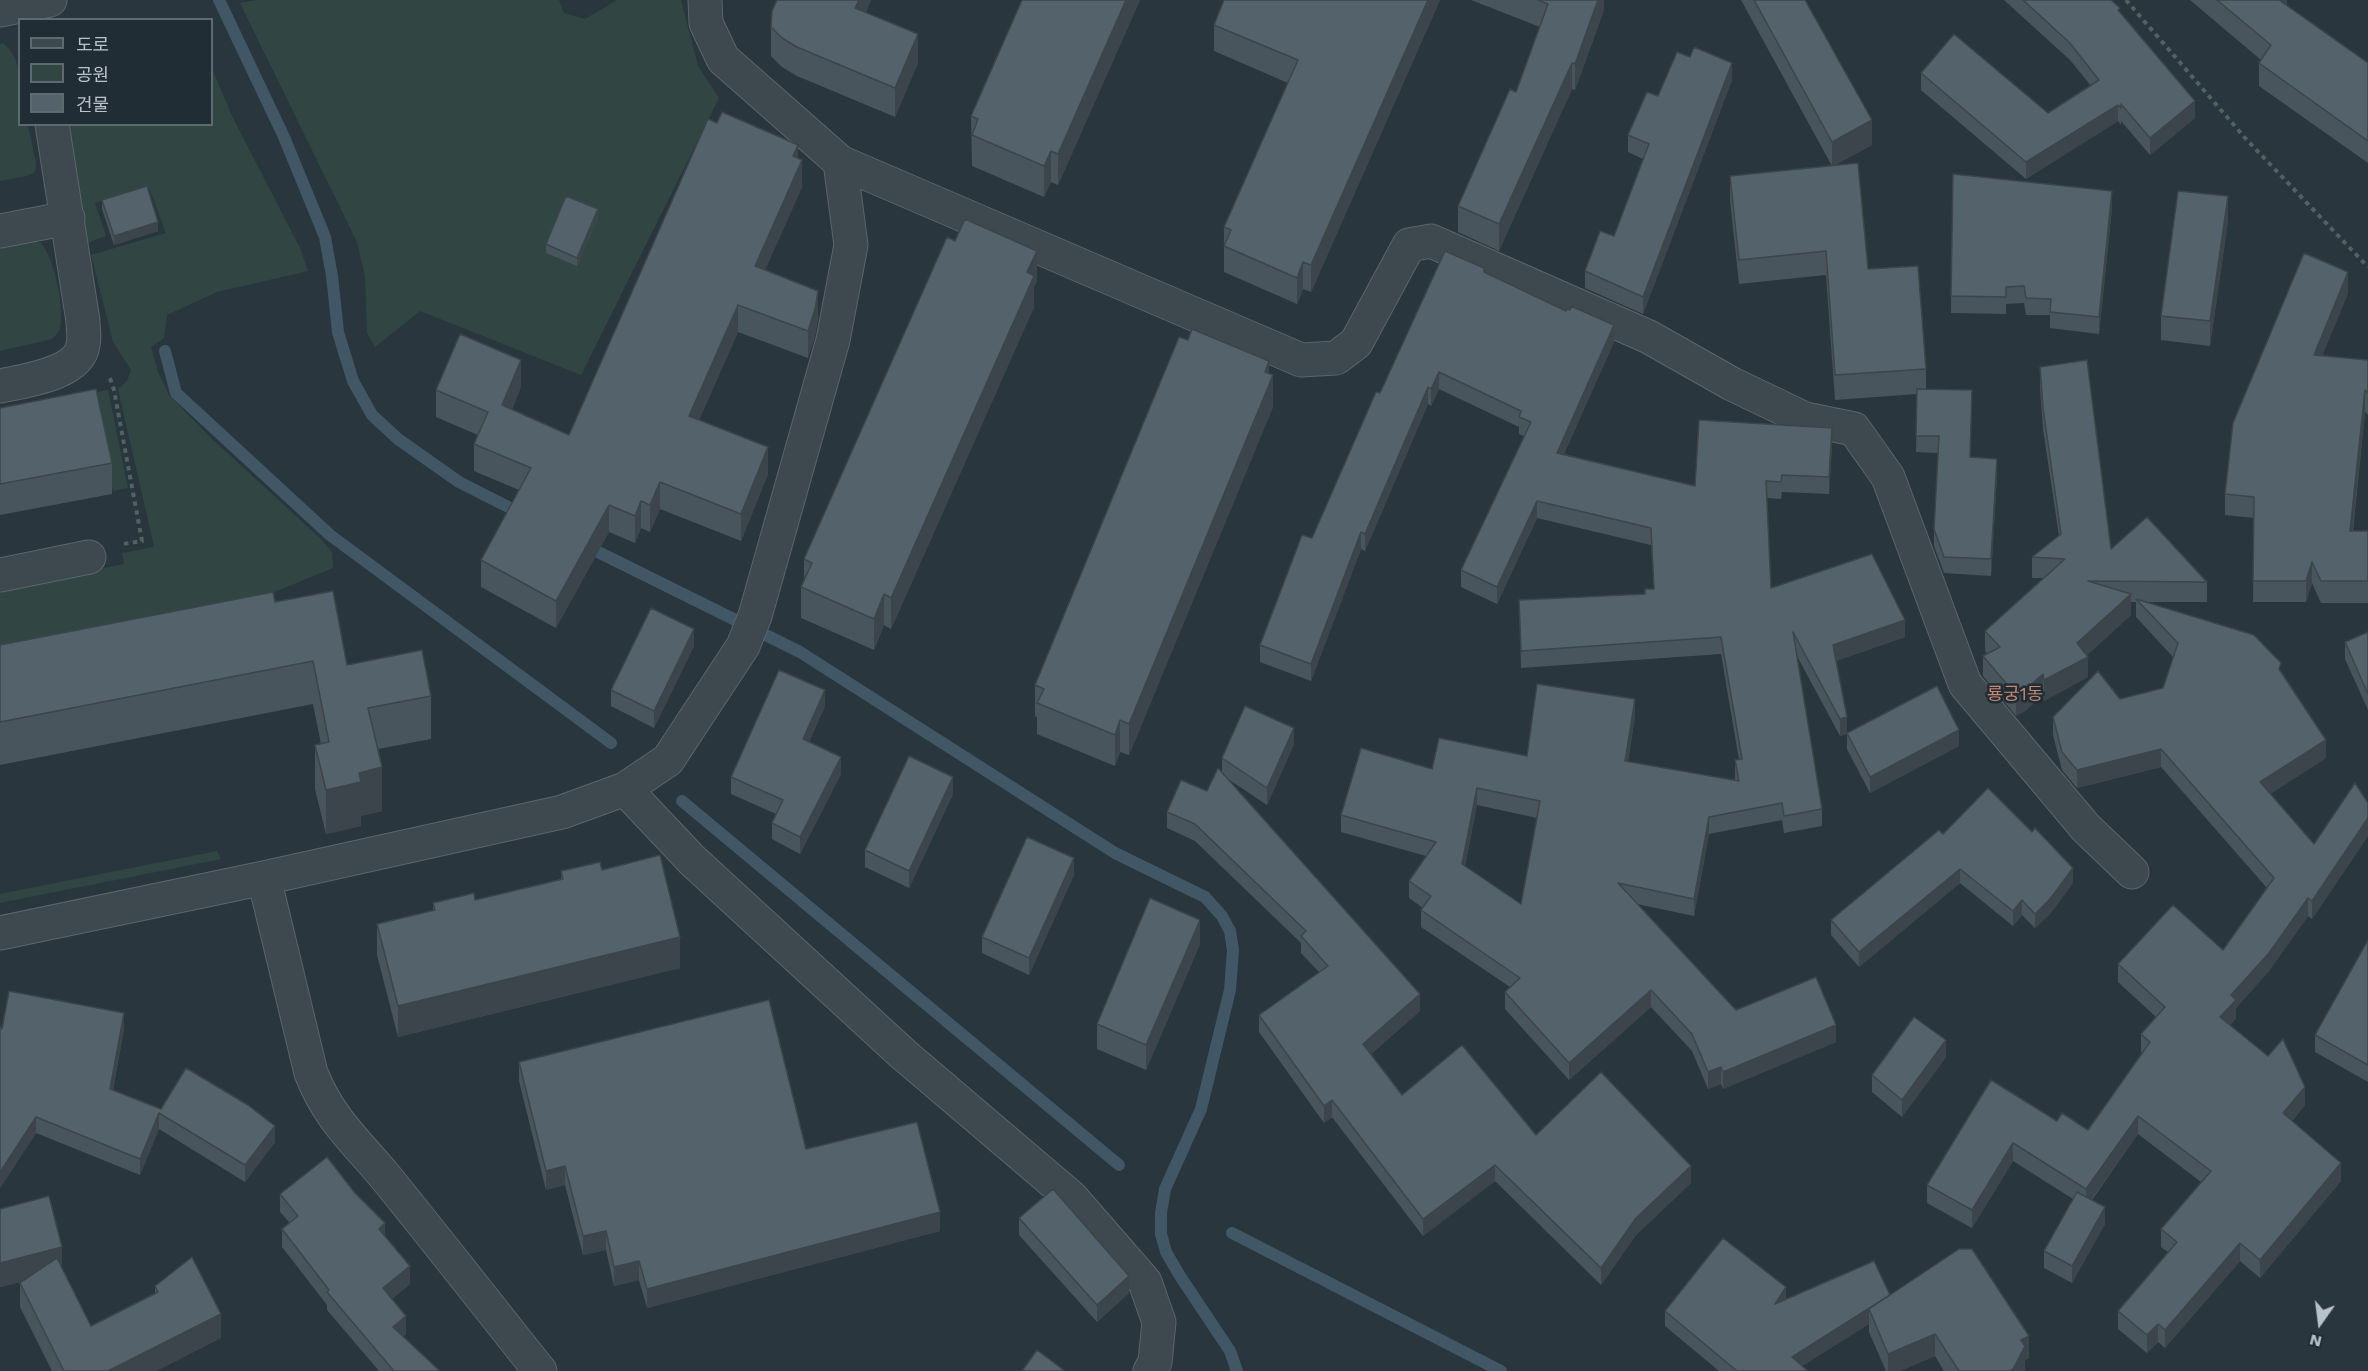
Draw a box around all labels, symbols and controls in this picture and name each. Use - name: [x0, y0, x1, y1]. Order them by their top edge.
- legend: [18, 18, 213, 126]
- text: 도로: [76, 34, 109, 55]
- text: 공원: [76, 64, 109, 85]
- text: 건물: [76, 94, 109, 115]
- district label: 룡궁1동: [1987, 684, 2043, 706]
- north arrow: [2290, 1293, 2350, 1353]
- text: N: [2307, 1330, 2324, 1352]

